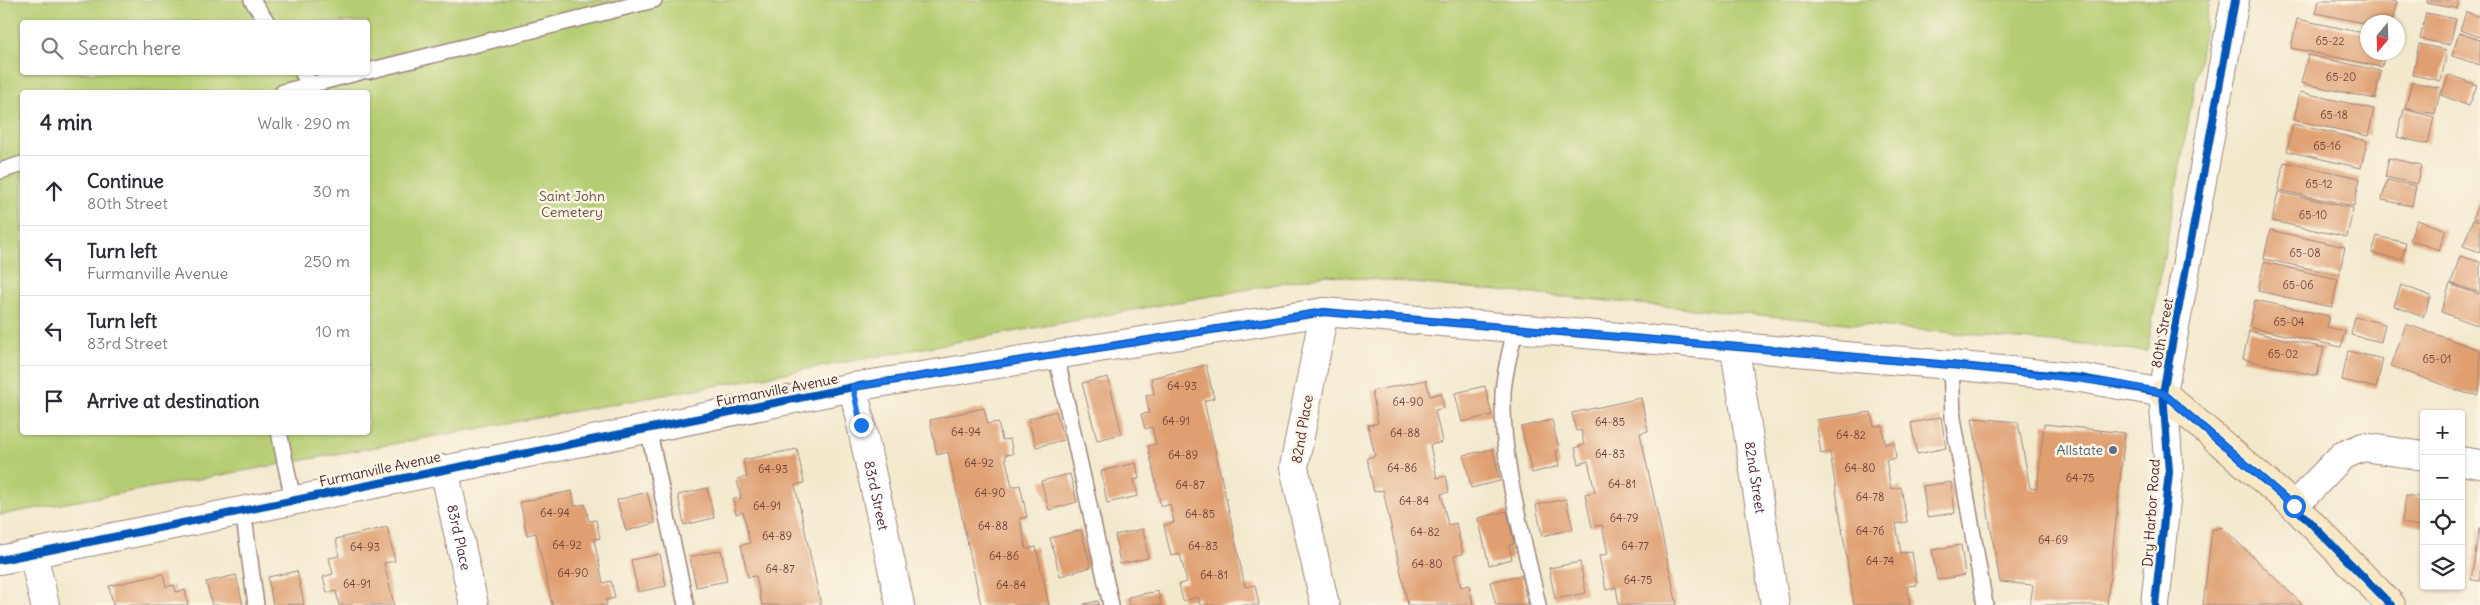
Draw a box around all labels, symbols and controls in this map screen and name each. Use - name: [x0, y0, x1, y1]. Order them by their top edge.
- north arrow: [2360, 15, 2405, 60]
- search box: [20, 20, 370, 75]
- icon: search: [38, 34, 66, 62]
- house number: 65-22: [2315, 34, 2345, 48]
- text: Search here: [78, 36, 181, 60]
- house number: 65-20: [2326, 70, 2356, 84]
- house number: 65-18: [2320, 108, 2348, 122]
- text: 4 min: [40, 109, 92, 136]
- text: Walk · 290 m: [258, 113, 350, 133]
- house number: 65-16: [2313, 139, 2341, 153]
- text: Continue: [87, 169, 164, 193]
- icon: ahead: [40, 177, 68, 205]
- house number: 65-12: [2305, 177, 2333, 191]
- text: 30 m: [313, 181, 350, 201]
- park label: Saint John Cemetery: [539, 187, 605, 221]
- text: 80th Street: [87, 193, 168, 213]
- house number: 65-10: [2299, 208, 2327, 222]
- text: Turn left: [87, 239, 157, 263]
- house number: 65-08: [2290, 246, 2320, 260]
- icon: left: [40, 247, 68, 275]
- text: 250 m: [304, 251, 350, 271]
- text: Furmanville Avenue: [87, 263, 228, 283]
- house number: 65-06: [2283, 278, 2313, 292]
- street label: 80th Street: [2147, 296, 2177, 369]
- text: Turn left: [87, 309, 157, 333]
- house number: 65-04: [2274, 315, 2304, 329]
- icon: left: [40, 317, 68, 345]
- text: 10 m: [315, 321, 350, 341]
- text: 83rd Street: [87, 333, 168, 353]
- house number: 65-02: [2268, 347, 2298, 361]
- house number: 65-01: [2423, 352, 2452, 366]
- street label: Furmanville Avenue: [715, 369, 839, 411]
- house number: 64-93: [1167, 379, 1197, 393]
- icon: arrive: [40, 387, 68, 415]
- text: Arrive at destination: [87, 389, 260, 413]
- street label: 82nd Place: [1287, 393, 1317, 465]
- house number: 64-90: [1393, 395, 1423, 409]
- map controls: [2420, 410, 2465, 590]
- button: +: [2420, 410, 2465, 455]
- route end: [850, 414, 873, 437]
- house number: 64-91: [1162, 414, 1190, 428]
- house number: 64-85: [1595, 415, 1625, 429]
- house number: 64-94: [951, 425, 981, 439]
- house number: 64-88: [1390, 426, 1420, 440]
- house number: 64-82: [1836, 428, 1866, 442]
- street label: 82nd Street: [1741, 440, 1770, 515]
- place label: Allstate: [2057, 441, 2103, 459]
- marker: Allstate: [2107, 444, 2119, 456]
- street label: Furmanville Avenue: [318, 447, 442, 491]
- house number: 64-83: [1595, 447, 1625, 461]
- house number: 64-89: [1168, 448, 1198, 462]
- button: −: [2420, 455, 2465, 500]
- house number: 64-92: [964, 456, 994, 470]
- street label: Dry Harbor Road: [2138, 458, 2164, 568]
- street label: 83rd Street: [860, 459, 893, 532]
- house number: 64-86: [1387, 461, 1417, 475]
- house number: 64-80: [1845, 461, 1876, 475]
- house number: 64-93: [758, 462, 788, 476]
- house number: 64-75: [2066, 471, 2094, 485]
- house number: 64-81: [1608, 477, 1636, 491]
- house number: 64-87: [1175, 478, 1205, 492]
- house number: 64-90: [975, 486, 1005, 500]
- house number: 64-78: [1856, 490, 1884, 504]
- house number: 64-84: [1399, 494, 1429, 508]
- route start: [2283, 495, 2306, 518]
- house number: 64-91: [753, 499, 781, 513]
- button: locate: [2420, 500, 2465, 545]
- street label: 83rd Place: [443, 503, 475, 572]
- house number: 64-94: [540, 506, 570, 520]
- house number: 64-85: [1185, 507, 1215, 521]
- house number: 64-79: [1610, 511, 1638, 525]
- house number: 64-88: [978, 519, 1008, 533]
- house number: 64-76: [1856, 524, 1884, 538]
- house number: 64-82: [1410, 525, 1440, 539]
- house number: 64-89: [762, 529, 792, 543]
- house number: 64-69: [2038, 533, 2068, 547]
- house number: 64-92: [552, 538, 582, 552]
- house number: 64-83: [1188, 539, 1218, 553]
- house number: 64-77: [1621, 539, 1649, 553]
- house number: 64-93: [350, 540, 380, 554]
- button: layers: [2420, 545, 2465, 590]
- house number: 64-86: [989, 549, 1019, 563]
- house number: 64-74: [1866, 554, 1894, 568]
- house number: 64-80: [1412, 557, 1443, 571]
- house number: 64-87: [765, 562, 795, 576]
- house number: 64-90: [558, 566, 588, 580]
- house number: 64-81: [1200, 568, 1228, 582]
- house number: 64-75: [1624, 573, 1652, 587]
- house number: 64-91: [343, 577, 371, 591]
- house number: 64-84: [996, 578, 1026, 592]

